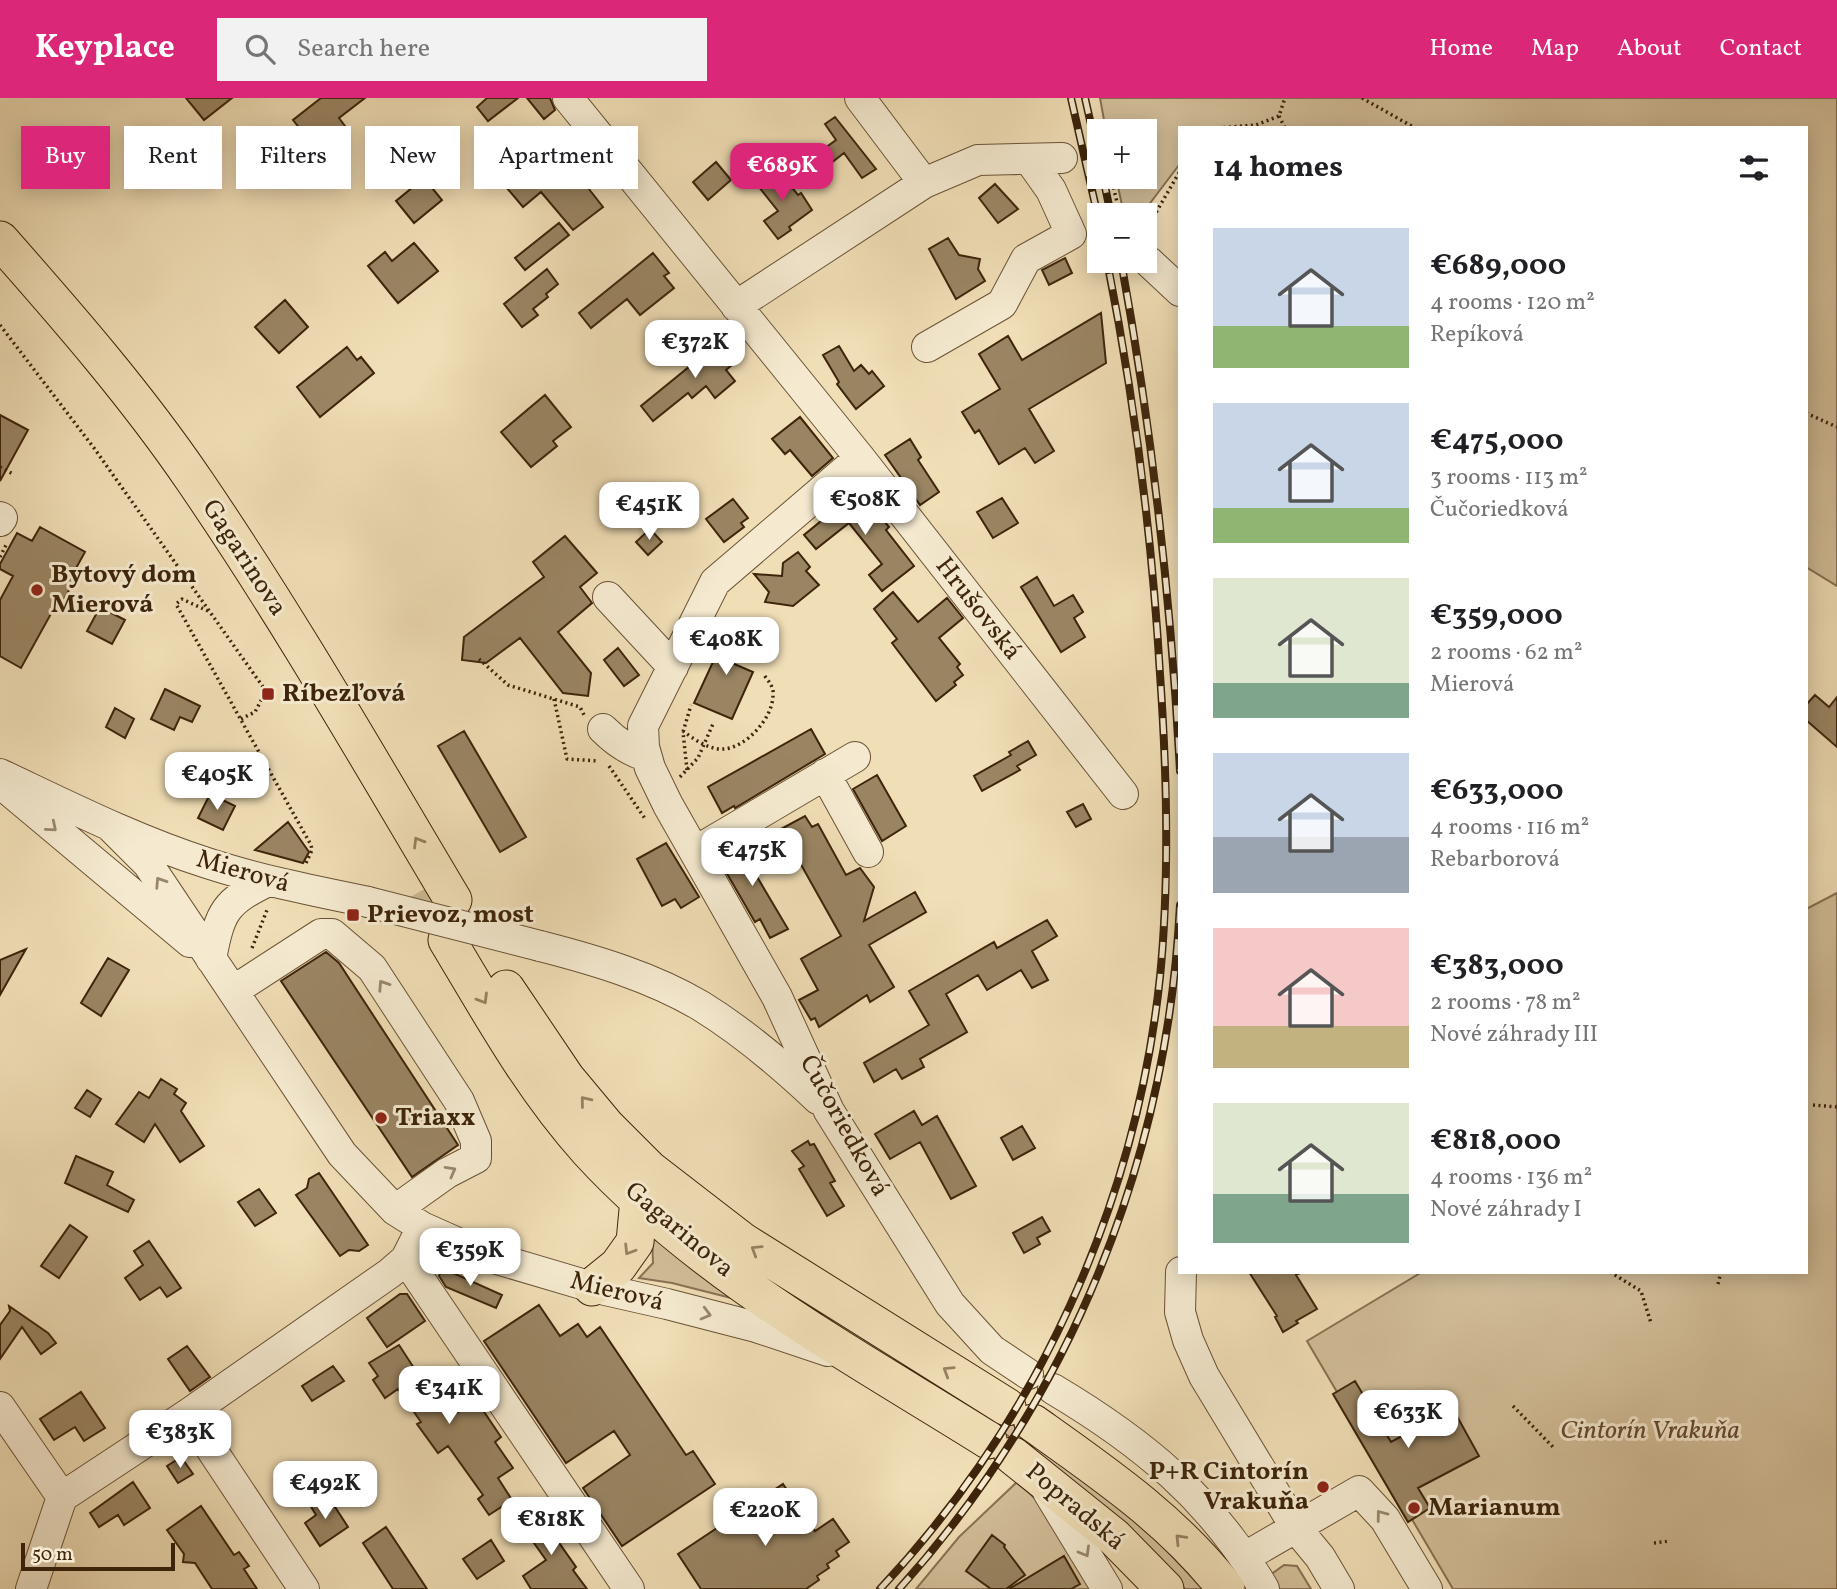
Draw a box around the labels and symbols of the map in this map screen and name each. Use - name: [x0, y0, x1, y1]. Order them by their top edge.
- pin: €689K: [733, 144, 831, 203]
- pin: €372K: [646, 320, 744, 380]
- pin: €508K: [816, 478, 914, 537]
- pin: €451K: [600, 482, 698, 542]
- street label: Gagarinova: [193, 493, 295, 623]
- street label: Hrušovská: [926, 550, 1030, 668]
- place label: Bytový dom Mierová: [51, 557, 197, 623]
- marker: Bytový dom Mierová: [29, 582, 45, 598]
- pin: €408K: [677, 618, 775, 677]
- place label: Ríbezľová: [282, 676, 405, 712]
- marker: Ríbezľová: [260, 686, 276, 702]
- pin: €405K: [168, 752, 266, 812]
- one-way arrow: [44, 819, 57, 831]
- pin: €475K: [703, 828, 801, 888]
- one-way arrow: [413, 836, 426, 849]
- street label: Mierová: [192, 842, 294, 902]
- one-way arrow: [155, 876, 168, 889]
- place label: Prievoz, most: [367, 897, 534, 933]
- marker: Prievoz, most: [345, 907, 361, 923]
- one-way arrow: [379, 980, 391, 993]
- one-way arrow: [474, 991, 487, 1004]
- street label: Čučoriedková: [790, 1049, 898, 1203]
- one-way arrow: [581, 1097, 593, 1110]
- place label: Triaxx: [395, 1100, 476, 1136]
- marker: Triaxx: [373, 1110, 389, 1126]
- one-way arrow: [444, 1166, 457, 1179]
- street label: Gagarinova: [617, 1174, 741, 1286]
- pin: €359K: [421, 1228, 519, 1288]
- one-way arrow: [624, 1243, 637, 1256]
- one-way arrow: [751, 1245, 764, 1258]
- street label: Mierová: [566, 1263, 668, 1321]
- one-way arrow: [700, 1306, 712, 1320]
- pin: €341K: [400, 1366, 498, 1426]
- one-way arrow: [943, 1367, 956, 1380]
- pin: €633K: [1359, 1390, 1457, 1450]
- pin: €383K: [131, 1410, 229, 1470]
- park label: Cintorín Vrakuňa: [1560, 1413, 1740, 1449]
- place label: P+R Cintorín Vrakuňa: [1149, 1454, 1309, 1520]
- street label: Popradská: [1017, 1455, 1133, 1559]
- pin: €492K: [276, 1462, 374, 1521]
- marker: P+R Cintorín Vrakuňa: [1315, 1479, 1331, 1495]
- pin: €220K: [716, 1488, 814, 1548]
- place label: Marianum: [1428, 1490, 1561, 1526]
- pin: €818K: [502, 1498, 600, 1557]
- marker: Marianum: [1406, 1500, 1422, 1516]
- one-way arrow: [1377, 1510, 1390, 1523]
- one-way arrow: [1176, 1534, 1189, 1547]
- scale bar: [21, 1540, 175, 1572]
- one-way arrow: [1077, 1545, 1090, 1557]

